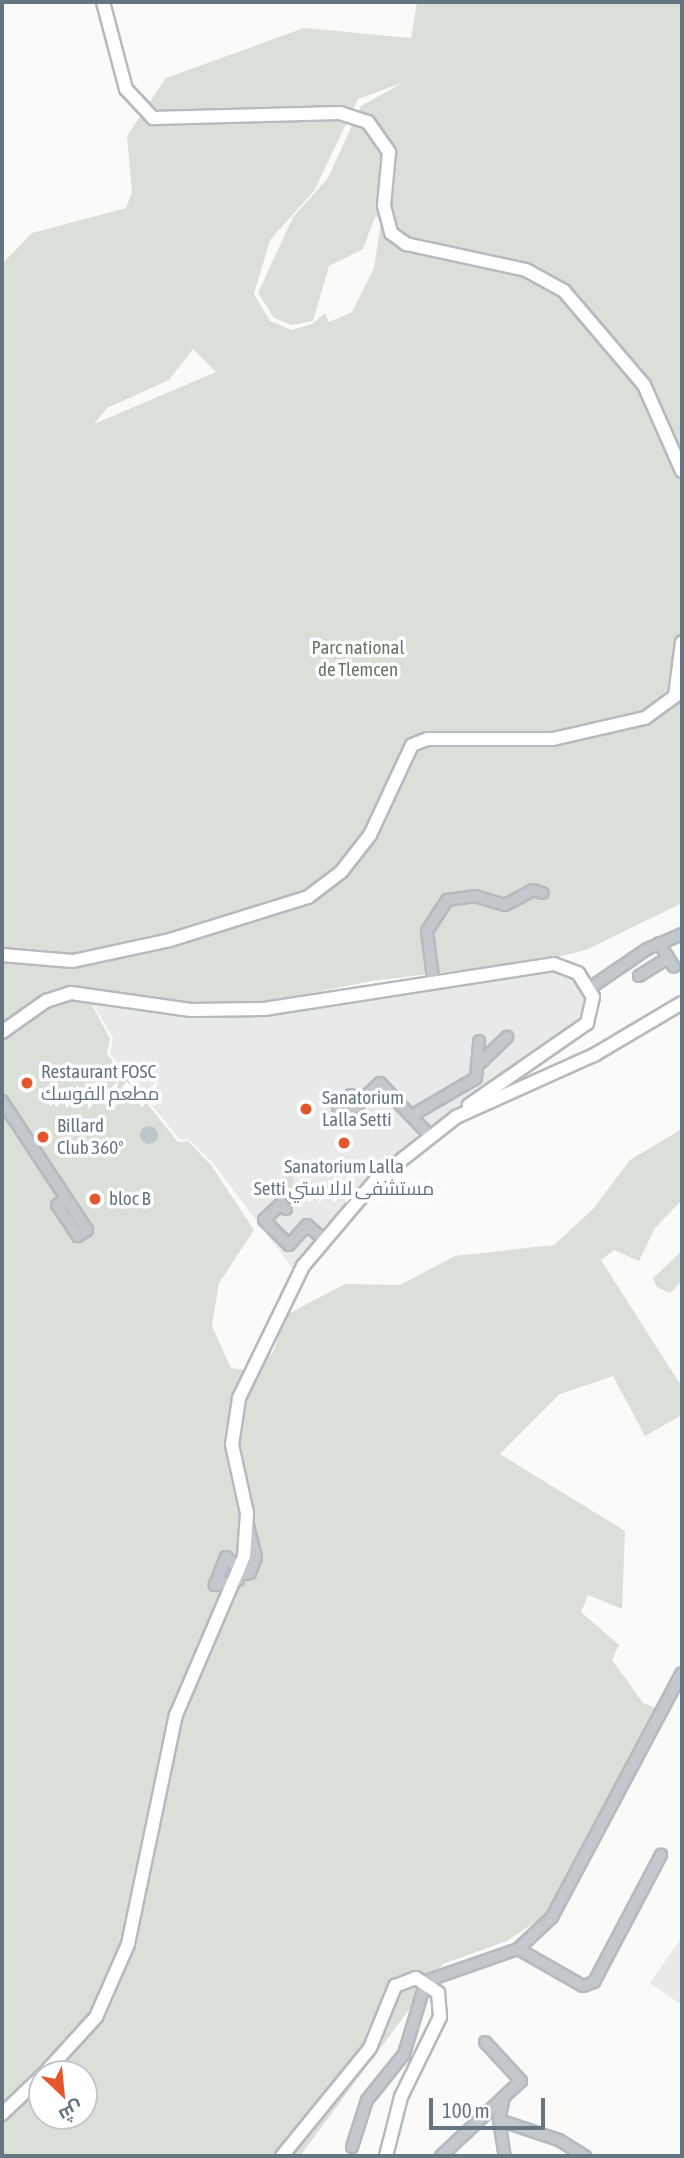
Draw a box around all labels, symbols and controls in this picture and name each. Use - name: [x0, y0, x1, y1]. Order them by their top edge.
- park label: Parc national de Tlemcen: [312, 637, 404, 681]
- place label: Restaurant FOSC مطعم الفوسك: [41, 1061, 159, 1105]
- marker: Restaurant FOSC مطعم الفوسك: [19, 1075, 35, 1091]
- place label: Sanatorium Lalla Setti: [322, 1087, 404, 1131]
- marker: Sanatorium Lalla Setti: [296, 1099, 316, 1119]
- place label: Billard Club 360°: [57, 1115, 123, 1159]
- marker: Billard Club 360°: [35, 1129, 51, 1145]
- marker: Sanatorium Lalla Setti مستشفى لالا ستي: [334, 1133, 354, 1153]
- place label: Sanatorium Lalla Setti مستشفى لالا ستي: [254, 1156, 434, 1200]
- place label: bloc B: [109, 1188, 150, 1210]
- marker: bloc B: [87, 1191, 103, 1207]
- north arrow: [28, 2060, 98, 2130]
- scale bar: [432, 2084, 548, 2128]
- text: ش: [56, 2097, 87, 2127]
- text: 100 m: [442, 2098, 490, 2122]

